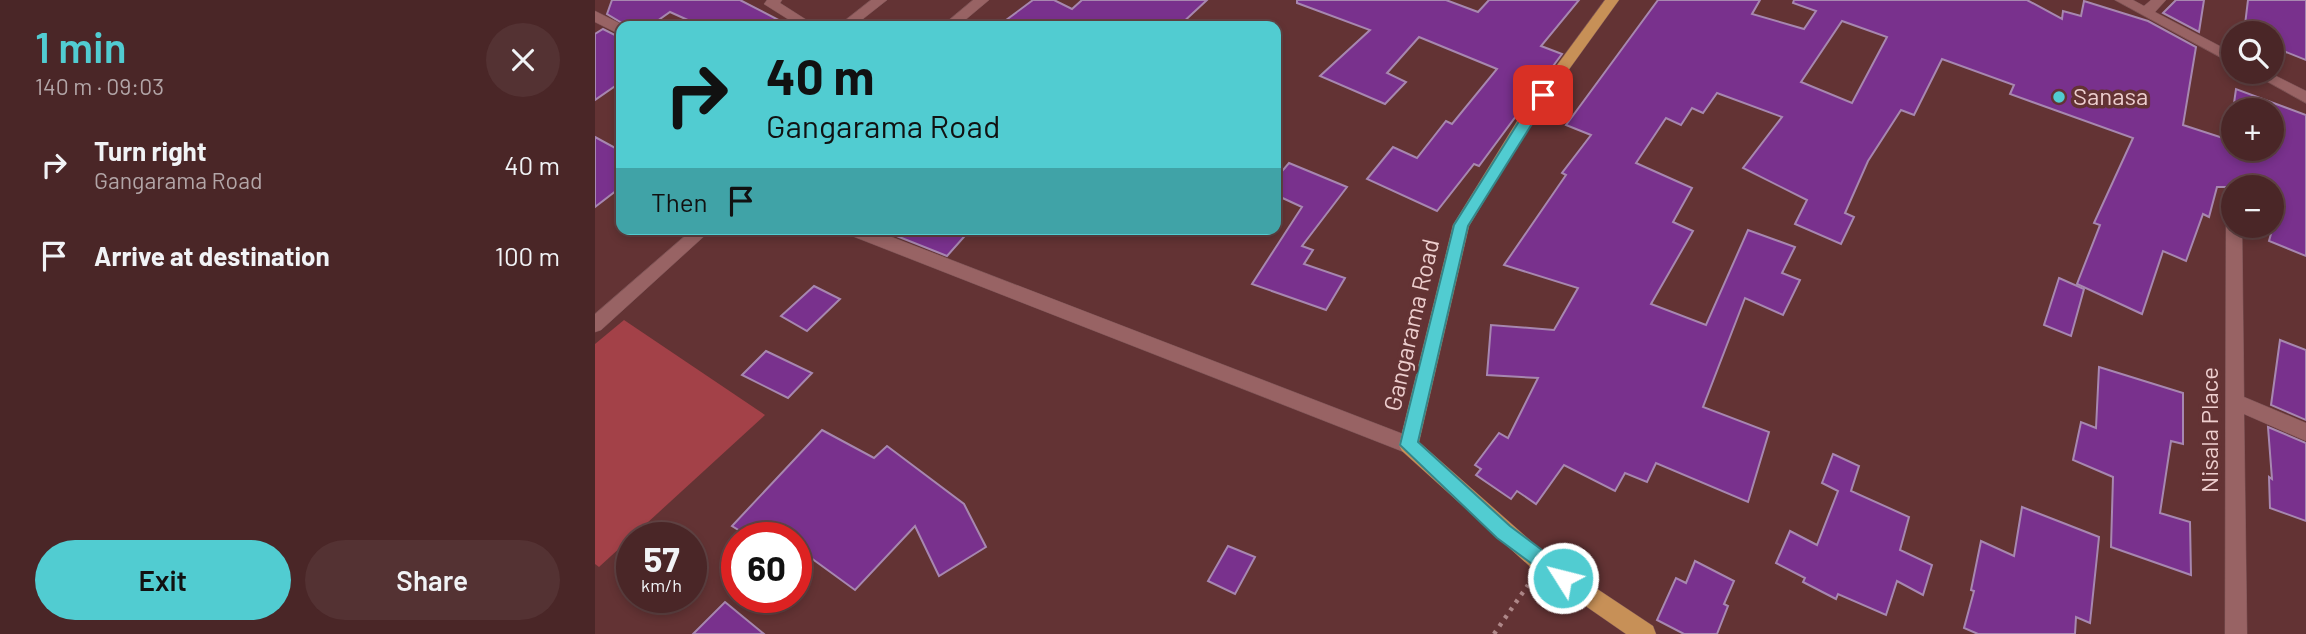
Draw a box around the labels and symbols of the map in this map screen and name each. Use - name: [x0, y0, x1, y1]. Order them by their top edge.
- pin: [1513, 65, 1573, 125]
- place label: Sanasa: [2073, 81, 2148, 110]
- marker: Sanasa: [2051, 89, 2067, 105]
- street label: Gangarama Road: [1377, 236, 1444, 414]
- street label: Nisala Place: [2194, 367, 2223, 493]
- speed limit sign: 60: [721, 522, 812, 613]
- position arrow: [1526, 541, 1600, 615]

